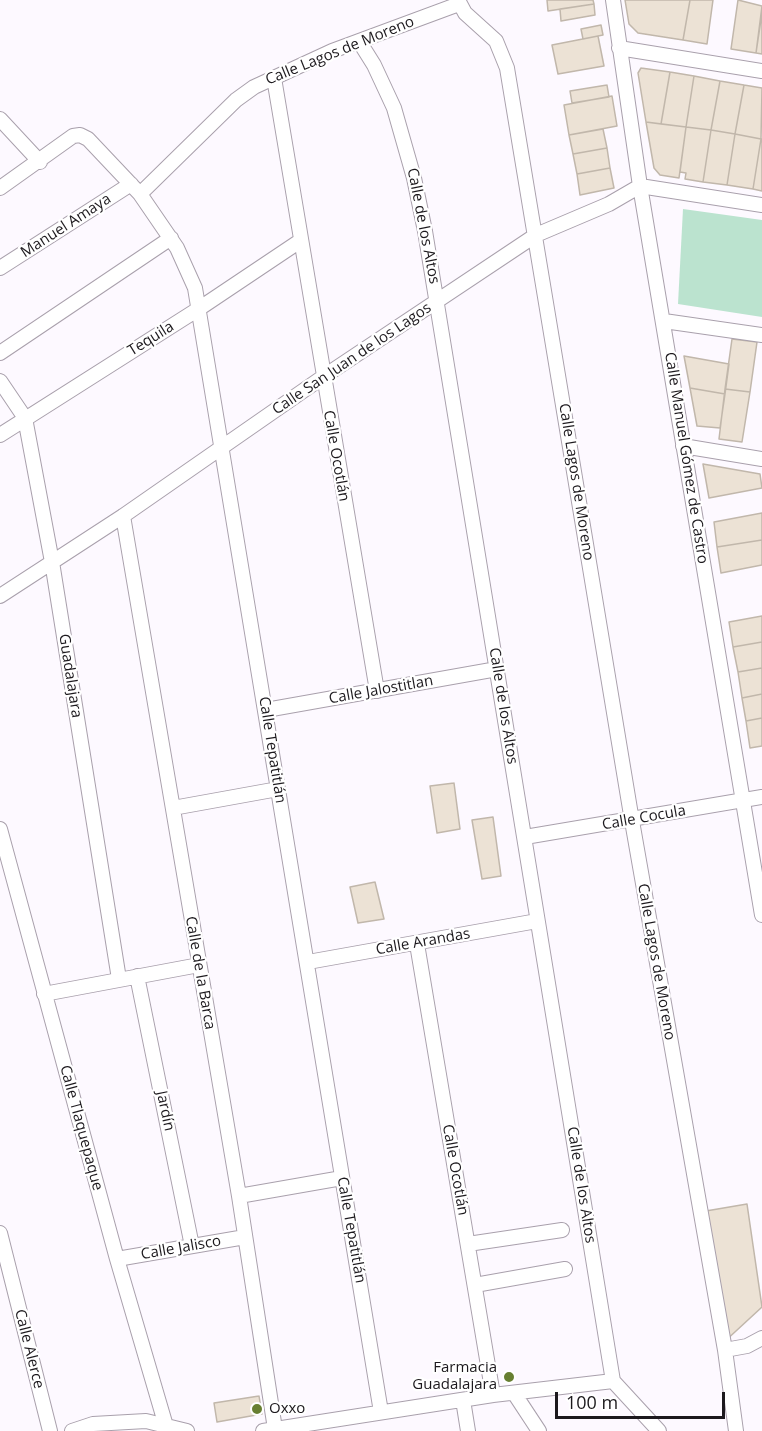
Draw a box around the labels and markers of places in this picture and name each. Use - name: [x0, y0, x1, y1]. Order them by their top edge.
- place label: Farmacia Guadalajara: [412, 1359, 497, 1394]
- marker: Farmacia Guadalajara: [502, 1370, 516, 1384]
- place label: Oxxo: [269, 1400, 305, 1418]
- marker: Oxxo: [250, 1402, 264, 1416]

